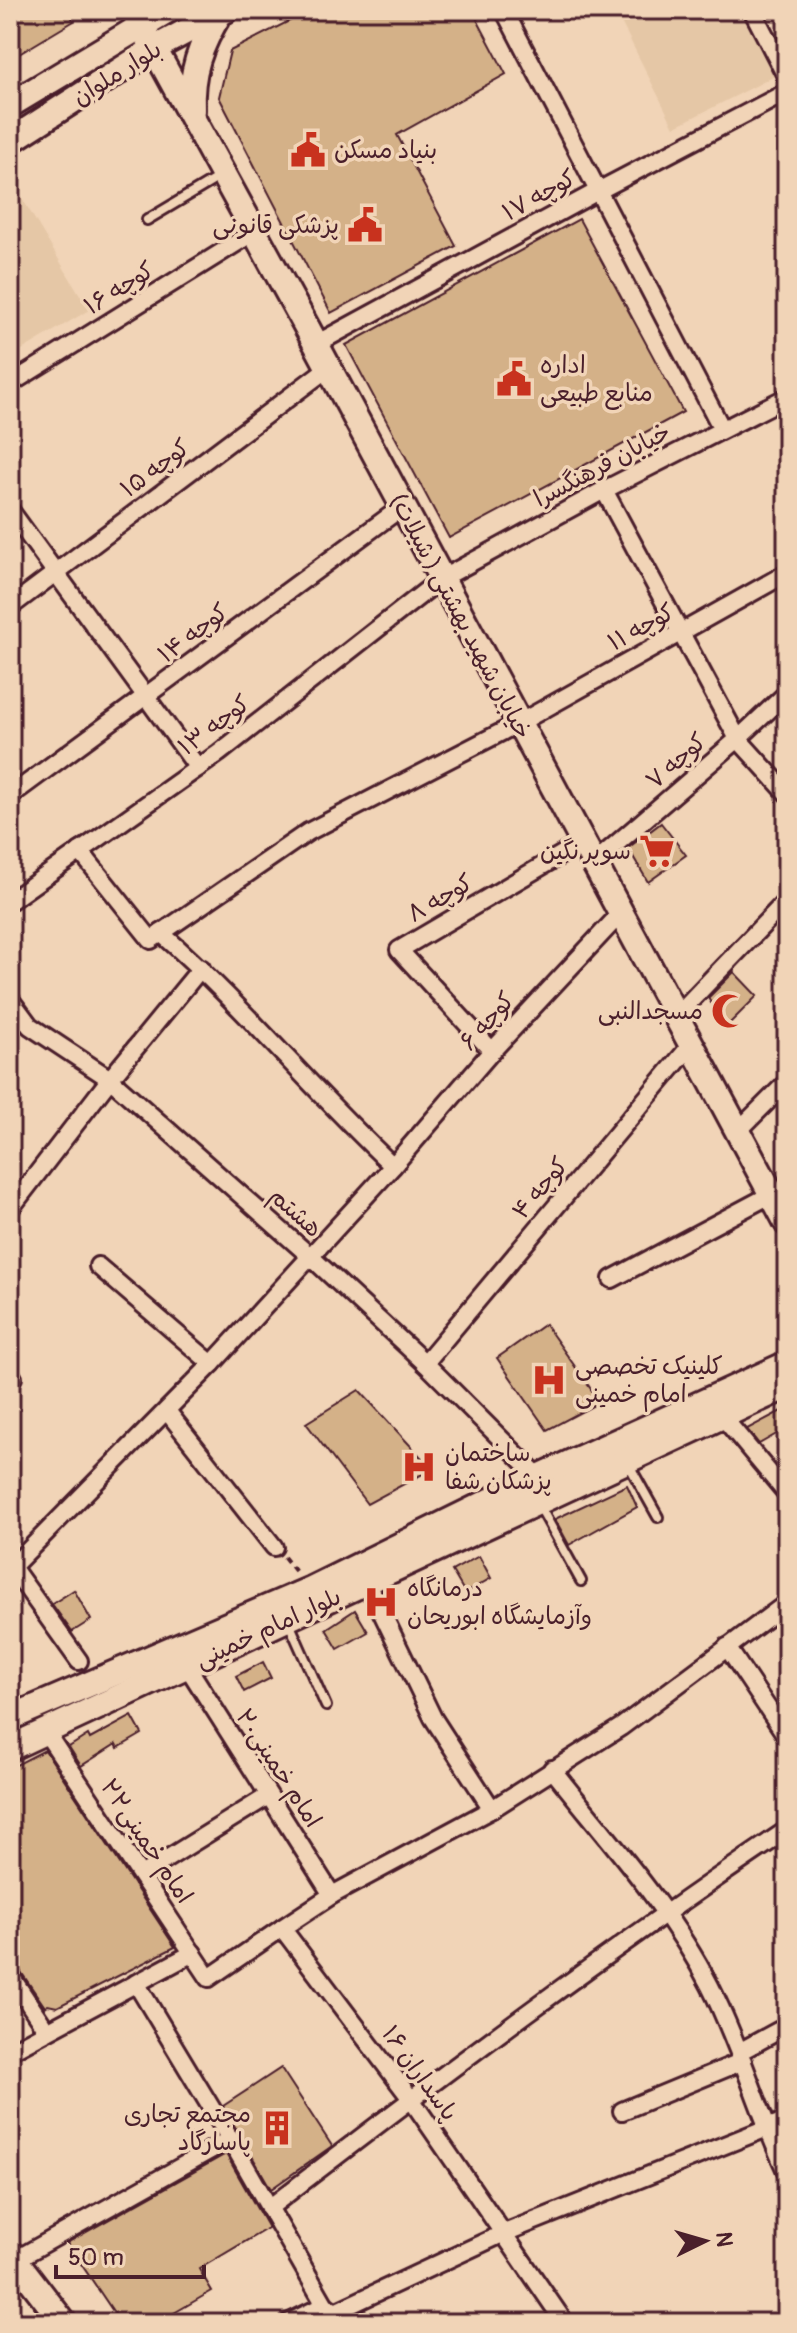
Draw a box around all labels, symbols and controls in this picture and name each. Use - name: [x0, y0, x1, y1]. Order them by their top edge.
- street label: بلوار ملوان: [67, 35, 167, 112]
- public building icon: بنیاد مسکن: [289, 131, 327, 169]
- place label: بنیاد مسکن: [334, 136, 437, 165]
- street label: کوچه ۱۷: [497, 163, 581, 227]
- public building icon: پزشکی قانونی: [346, 206, 384, 244]
- place label: پزشکی قانونی: [213, 211, 339, 240]
- street label: کوچه ۱۶: [79, 256, 160, 321]
- place label: اداره منابع طبیعی: [540, 351, 653, 410]
- public building icon: اداره منابع طبیعی: [495, 360, 533, 398]
- street label: خیابان فرهنگسرا: [529, 417, 675, 514]
- street label: کوچه ۱۵: [115, 433, 196, 504]
- street label: خیابان شهید بهشتی ( شیلات): [383, 488, 538, 744]
- street label: کوچه ۱۴: [152, 597, 234, 669]
- street label: کوچه ۱۱: [603, 597, 680, 657]
- street label: کوچه ۱۳: [173, 689, 256, 762]
- street label: کوچه ۷: [640, 727, 713, 796]
- supermarket icon: سوپر نگین: [638, 832, 676, 870]
- place label: سوپر نگین: [540, 837, 631, 866]
- street label: کوچه ۸: [402, 868, 478, 929]
- street label: کوچه ۶: [454, 986, 521, 1057]
- mosque icon: مسجدالنبی: [710, 992, 748, 1030]
- place label: مسجدالنبی: [598, 997, 703, 1026]
- street label: کوچه ۴: [506, 1151, 575, 1225]
- street label: هشتم: [261, 1181, 328, 1246]
- place label: کلینیک تخصصی امام خمینی: [575, 1352, 723, 1412]
- hospital icon: کلینیک تخصصی امام خمینی: [530, 1361, 568, 1399]
- place label: ساختمان پزشکان شفا: [445, 1439, 552, 1496]
- hospital icon: ساختمان پزشکان شفا: [400, 1448, 438, 1486]
- place label: درمانگاه وآزمایشگاه ابوریحان: [407, 1574, 592, 1631]
- street label: بلوار امام خمینی: [191, 1582, 347, 1678]
- hospital icon: درمانگاه وآزمایشگاه ابوریحان: [362, 1583, 400, 1621]
- street label: امام خمینی۲۰: [227, 1703, 328, 1835]
- street label: امام خمینی۲۲: [92, 1773, 199, 1911]
- street label: پاسداران ۱۶: [375, 2020, 464, 2127]
- place label: مجتمع تجاری پاسارگاد: [124, 2100, 251, 2157]
- building icon: مجتمع تجاری پاسارگاد: [258, 2109, 296, 2147]
- north arrow: [665, 2201, 745, 2281]
- scale bar: [56, 2229, 204, 2279]
- text: N: [709, 2231, 739, 2248]
- text: 50 m: [68, 2243, 124, 2272]

